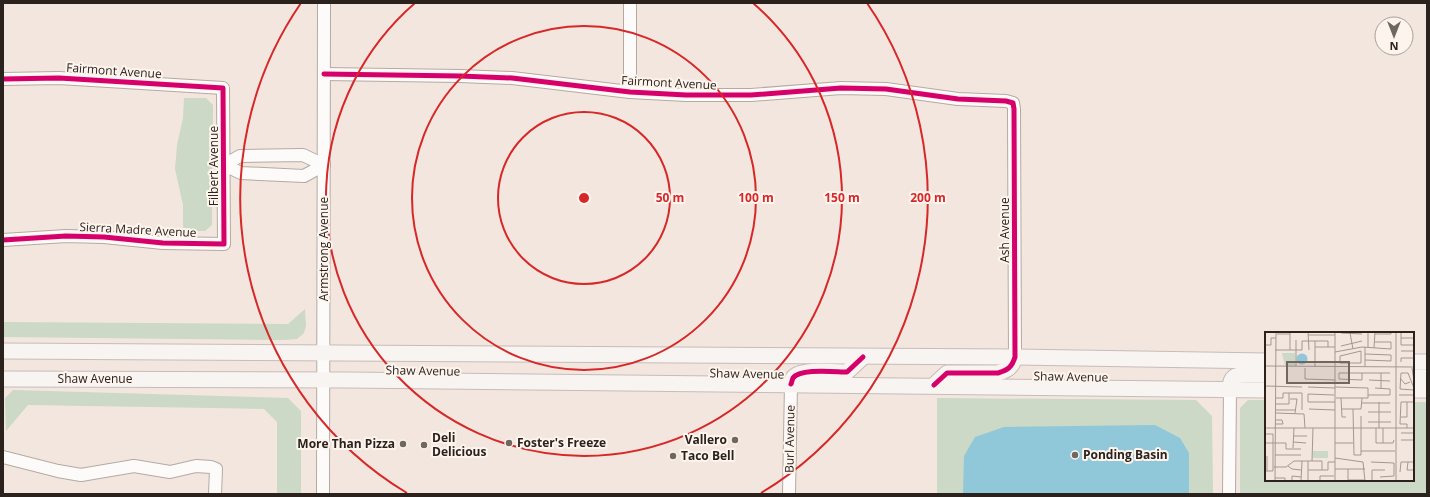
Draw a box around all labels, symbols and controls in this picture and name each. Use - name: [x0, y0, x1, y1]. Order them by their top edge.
- north arrow: [1374, 16, 1414, 56]
- text: N: [1390, 39, 1398, 54]
- street label: Fairmont Avenue: [66, 59, 163, 82]
- street label: Fairmont Avenue: [621, 72, 717, 94]
- street label: Filbert Avenue: [205, 126, 222, 206]
- text: 50 m: [656, 189, 684, 206]
- text: 100 m: [738, 189, 774, 206]
- text: 150 m: [824, 189, 860, 206]
- text: 200 m: [910, 189, 946, 206]
- centre of rings: [577, 191, 591, 205]
- street label: Armstrong Avenue: [315, 196, 332, 301]
- street label: Ash Avenue: [996, 197, 1013, 263]
- street label: Sierra Madre Avenue: [79, 218, 197, 241]
- inset map: [1265, 332, 1414, 481]
- street label: Shaw Avenue: [385, 361, 461, 380]
- street label: Shaw Avenue: [709, 364, 785, 383]
- street label: Shaw Avenue: [1033, 367, 1109, 386]
- street label: Shaw Avenue: [58, 370, 133, 387]
- street label: Burl Avenue: [780, 405, 799, 473]
- place label: Deli Delicious: [432, 429, 486, 460]
- place label: Vallero: [685, 431, 727, 448]
- place label: Foster's Freeze: [517, 434, 606, 451]
- place label: More Than Pizza: [297, 435, 395, 452]
- marker: Vallero: [730, 435, 740, 445]
- marker: Foster's Freeze: [504, 438, 514, 448]
- marker: More Than Pizza: [398, 439, 408, 449]
- marker: Deli Delicious: [419, 440, 429, 450]
- place label: Ponding Basin: [1083, 446, 1168, 463]
- place label: Taco Bell: [681, 447, 734, 464]
- marker: Ponding Basin: [1070, 450, 1080, 460]
- marker: Taco Bell: [668, 451, 678, 461]

